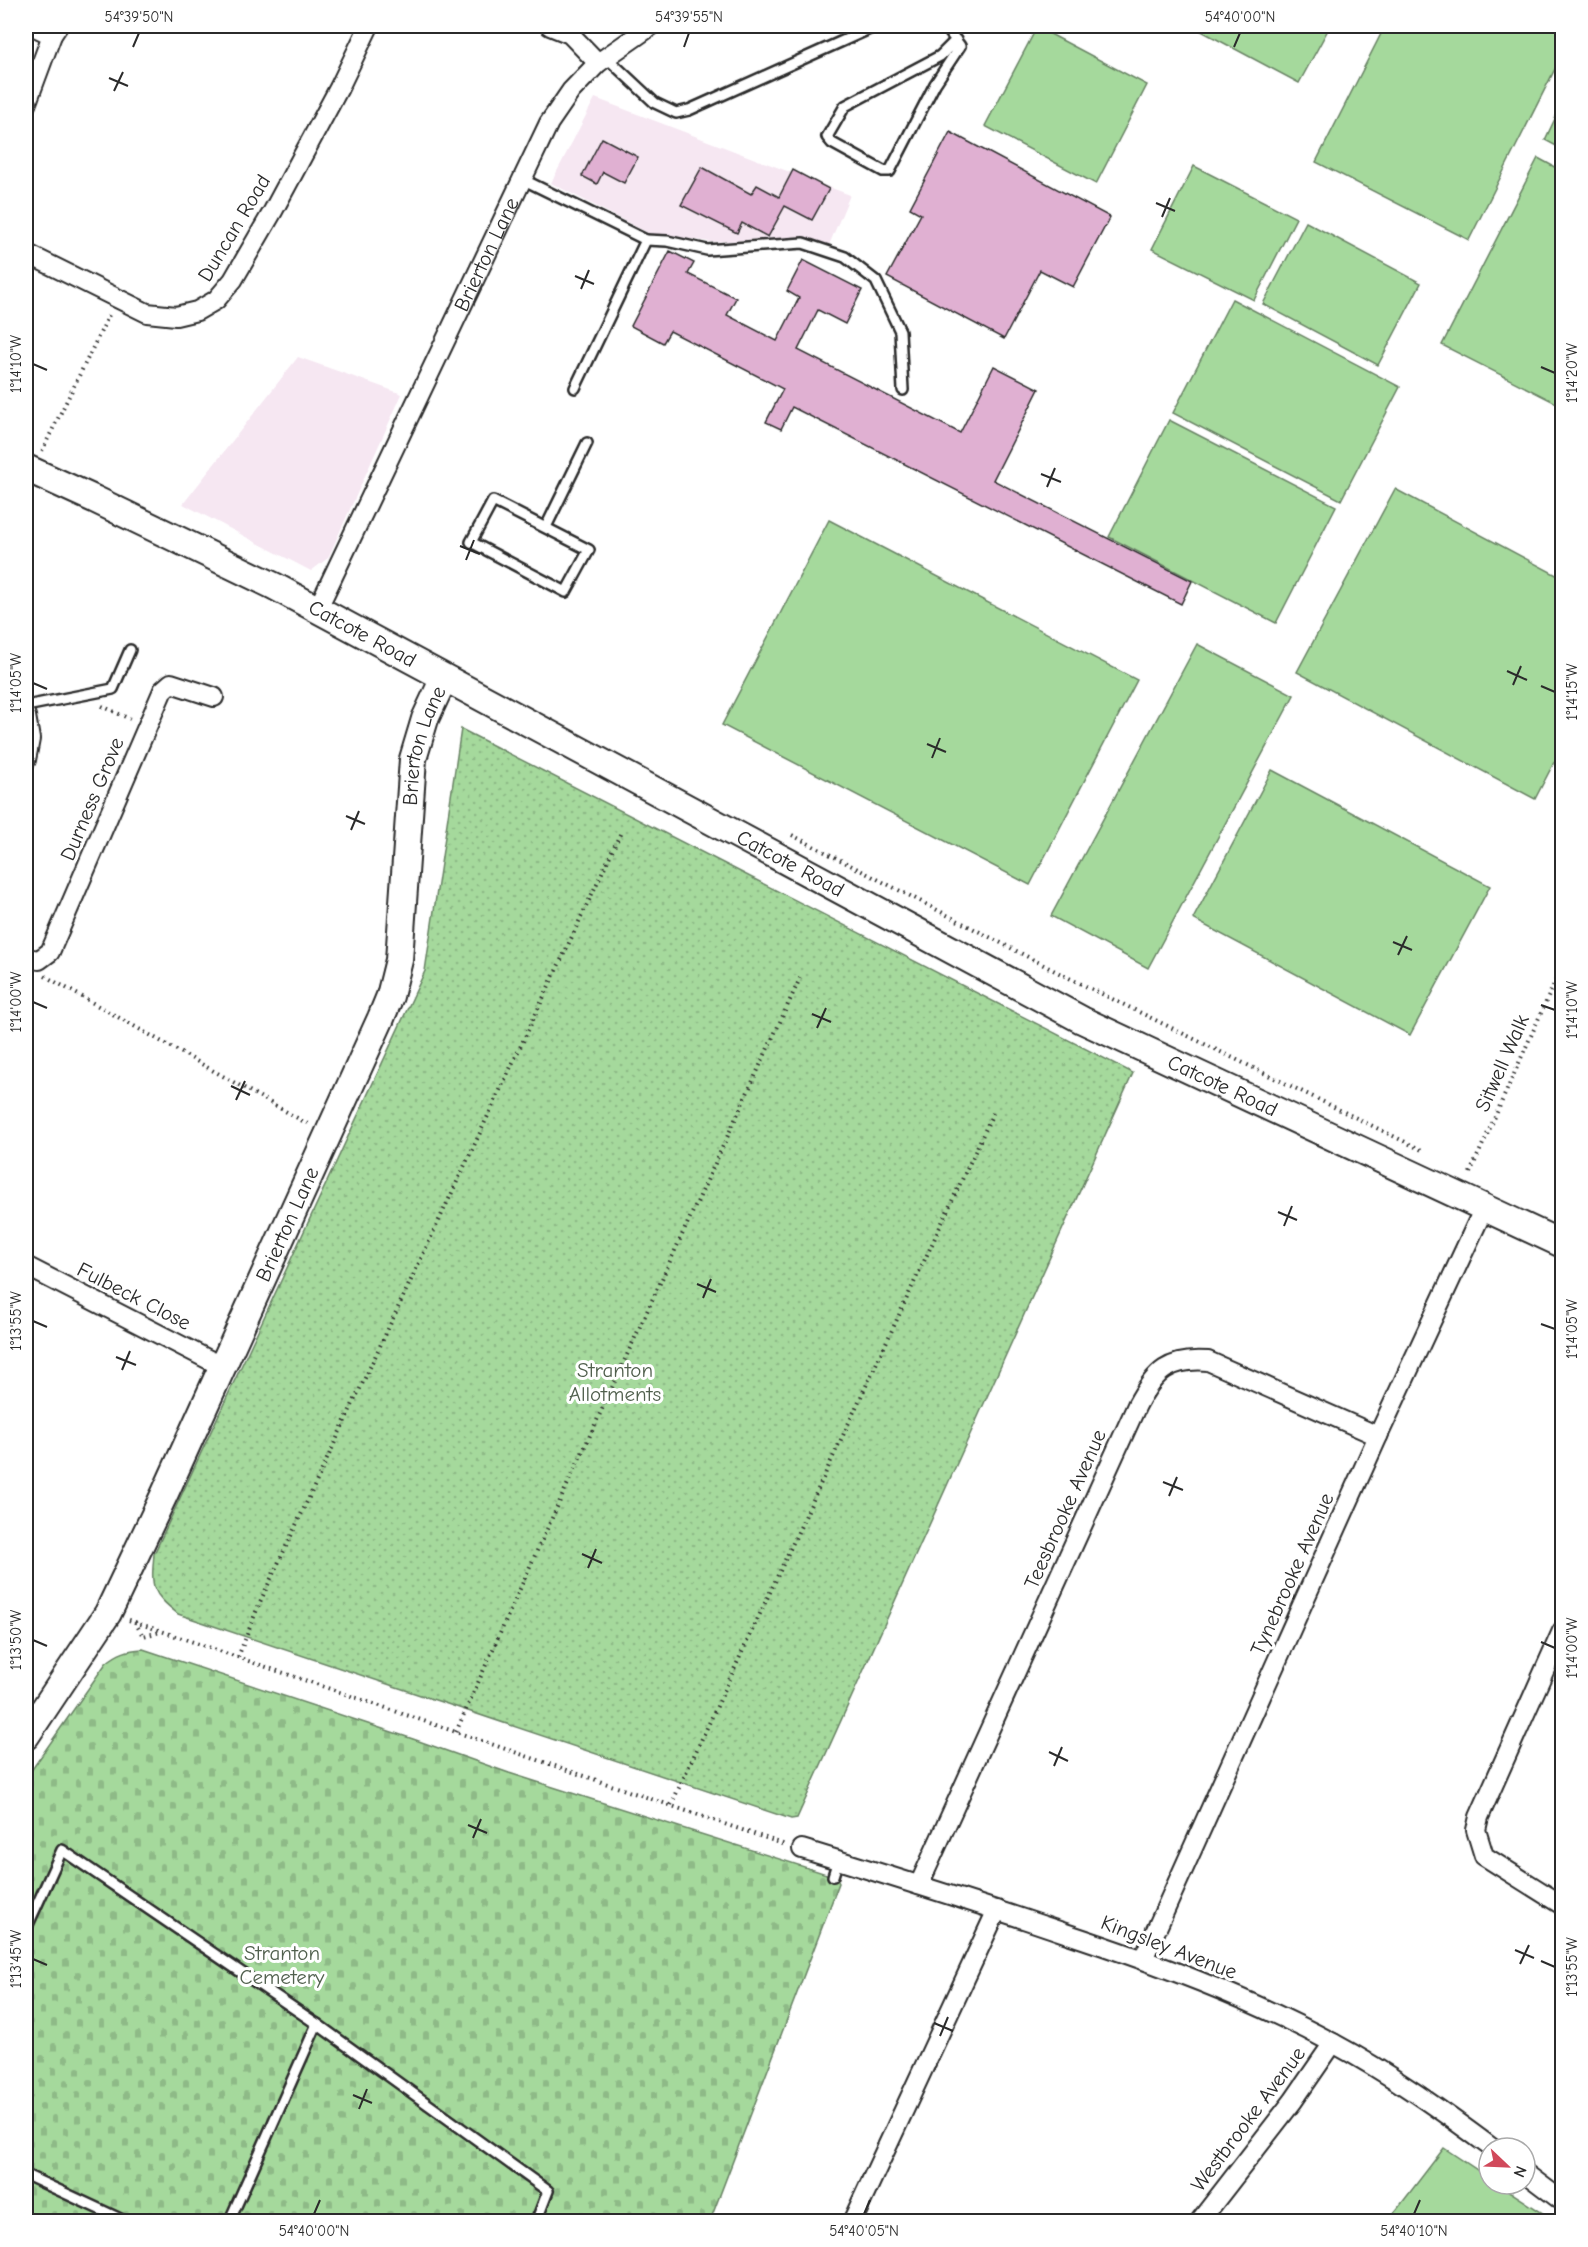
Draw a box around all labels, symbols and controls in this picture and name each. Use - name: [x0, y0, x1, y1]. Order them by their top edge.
- text: 54°39'50"N: [105, 8, 173, 26]
- text: 54°39'55"N: [655, 8, 723, 26]
- text: 54°40'00"N: [1205, 8, 1275, 26]
- street label: Duncan Road: [193, 170, 275, 286]
- street label: Brierton Lane: [449, 193, 524, 315]
- text: 1°14'10"W: [7, 335, 25, 393]
- text: 1°14'20"W: [1563, 343, 1581, 403]
- street label: Catcote Road: [305, 595, 420, 672]
- text: 1°14'05"W: [7, 653, 25, 713]
- text: 1°14'15"W: [1563, 664, 1581, 720]
- street label: Brierton Lane: [398, 682, 451, 806]
- street label: Durness Grove: [55, 734, 129, 864]
- street label: Catcote Road: [733, 825, 848, 902]
- text: 1°14'00"W: [7, 971, 25, 1033]
- text: 1°14'10"W: [1563, 981, 1581, 1039]
- street label: Sitwell Walk: [1470, 1011, 1534, 1115]
- street label: Catcote Road: [1164, 1050, 1281, 1122]
- street label: Brierton Lane: [251, 1163, 324, 1285]
- street label: Fulbeck Close: [73, 1257, 195, 1335]
- text: 1°13'55"W: [7, 1291, 25, 1351]
- text: 1°14'05"W: [1563, 1299, 1581, 1359]
- park label: Stranton Allotments: [569, 1358, 661, 1406]
- street label: Teesbrooke Avenue: [1019, 1426, 1111, 1592]
- street label: Tynebrooke Avenue: [1245, 1489, 1339, 1659]
- text: 1°13'50"W: [7, 1610, 25, 1670]
- text: 1°14'00"W: [1563, 1617, 1581, 1679]
- street label: Kingsley Avenue: [1098, 1910, 1240, 1984]
- text: 1°13'45"W: [7, 1930, 25, 1988]
- text: 1°13'55"W: [1563, 1937, 1581, 1997]
- park label: Stranton Cemetery: [240, 1941, 325, 1989]
- street label: Westbrooke Avenue: [1186, 2042, 1310, 2196]
- north arrow: [1477, 2136, 1537, 2196]
- text: N: [1510, 2163, 1530, 2180]
- text: 54°40'00"N: [279, 2222, 349, 2240]
- text: 54°40'05"N: [829, 2222, 899, 2240]
- text: 54°40'10"N: [1380, 2222, 1448, 2240]

